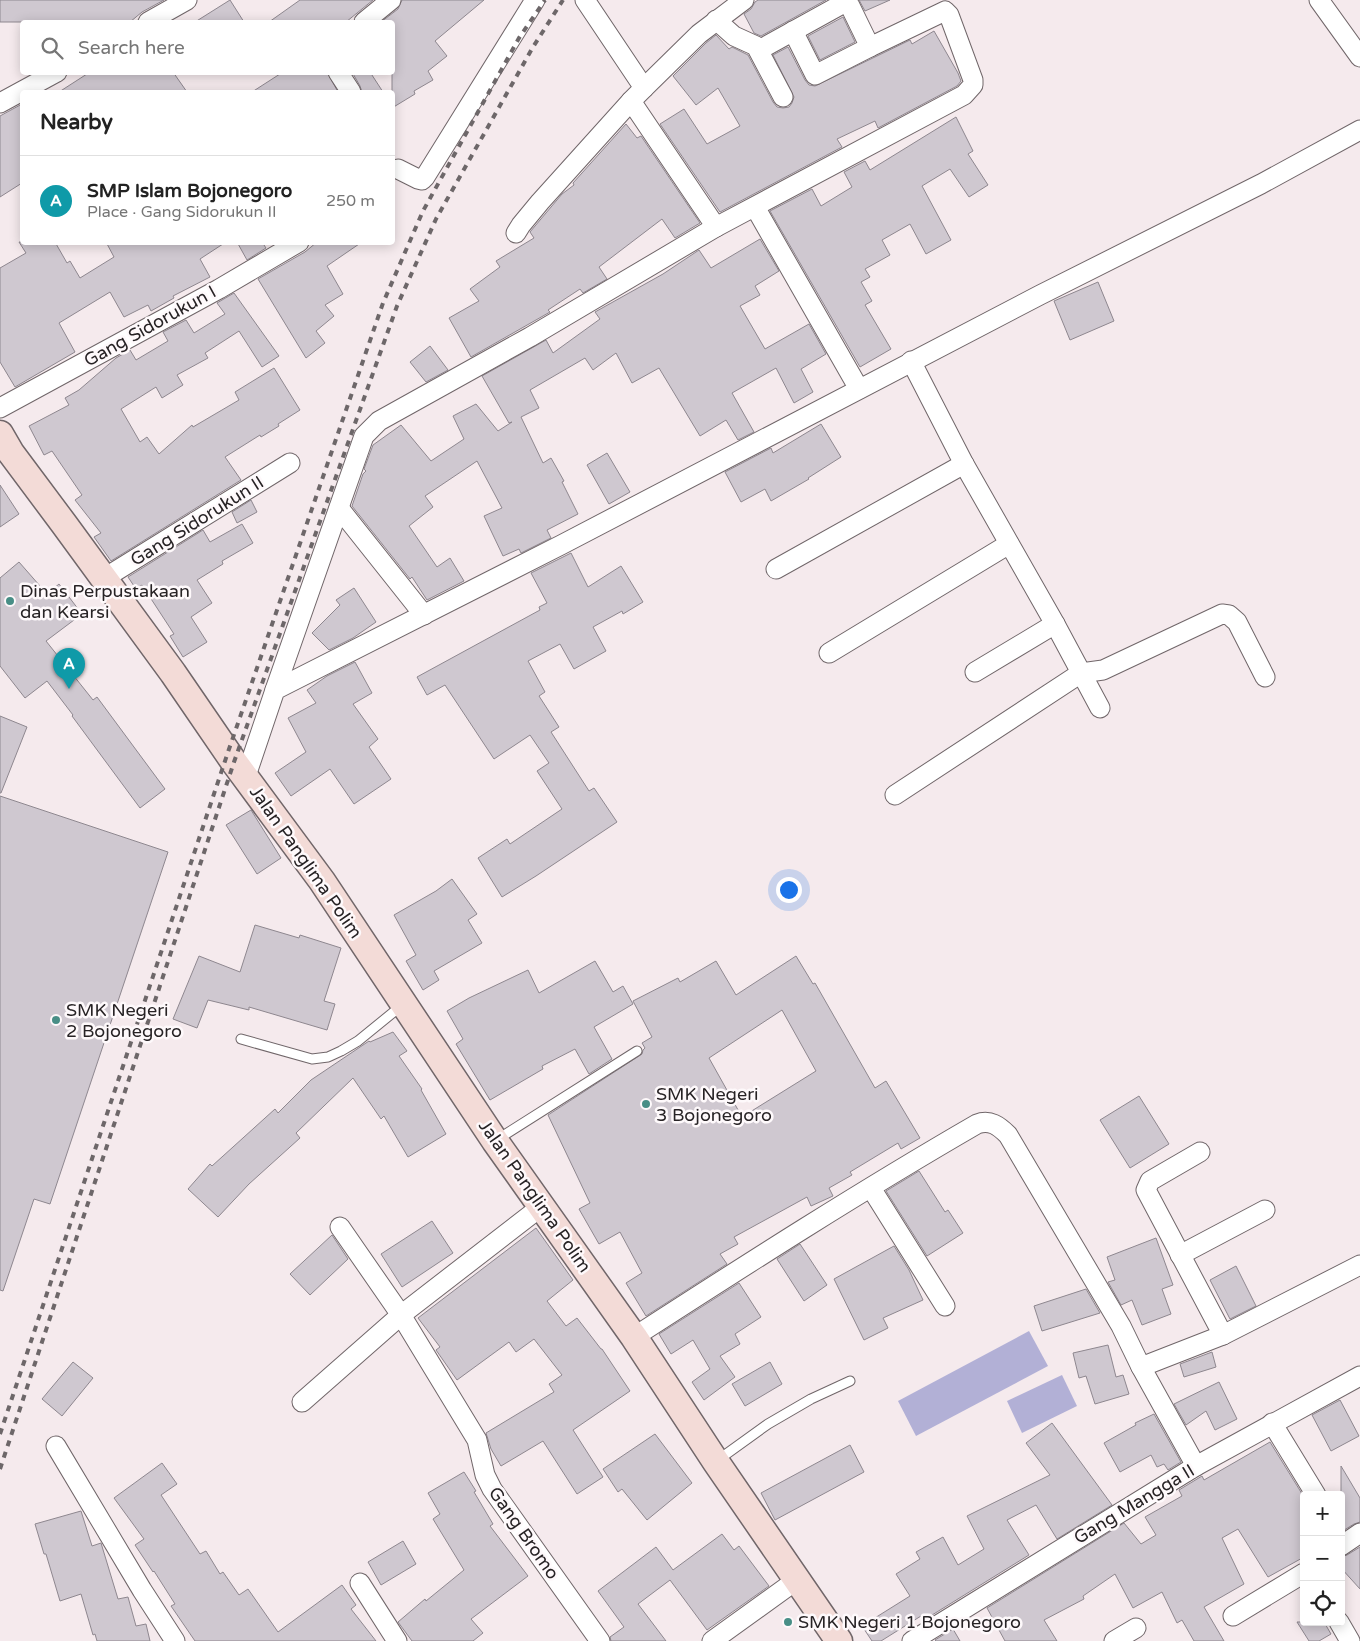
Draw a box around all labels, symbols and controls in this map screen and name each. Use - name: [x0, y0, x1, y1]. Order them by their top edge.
- search box: [20, 20, 395, 75]
- icon: search: [38, 34, 66, 62]
- text: Search here: [78, 37, 185, 59]
- text: Nearby: [40, 110, 113, 135]
- text: SMP Islam Bojonegoro: [87, 180, 292, 202]
- text: A: [50, 191, 62, 211]
- text: 250 m: [326, 191, 375, 211]
- text: Place · Gang Sidorukun II: [87, 202, 277, 222]
- street label: Gang Sidorukun I: [80, 281, 220, 371]
- street label: Gang Sidorukun II: [126, 471, 268, 571]
- place label: Dinas Perpustakaan dan Kearsi: [20, 580, 190, 623]
- marker: Dinas Perpustakaan dan Kearsi: [4, 595, 16, 607]
- pin: A: [53, 648, 85, 689]
- street label: Jalan Panglima Polim: [245, 781, 367, 943]
- your location: [776, 877, 802, 903]
- place label: SMK Negeri 2 Bojonegoro: [66, 999, 182, 1042]
- marker: SMK Negeri 2 Bojonegoro: [50, 1014, 62, 1026]
- place label: SMK Negeri 3 Bojonegoro: [656, 1083, 772, 1126]
- marker: SMK Negeri 3 Bojonegoro: [640, 1098, 652, 1110]
- street label: Jalan Panglima Polim: [474, 1115, 596, 1277]
- street label: Gang Mangga II: [1070, 1459, 1198, 1549]
- street label: Gang Bromo: [484, 1482, 564, 1584]
- map controls: [1300, 1491, 1345, 1626]
- button: +: [1300, 1491, 1345, 1536]
- button: −: [1300, 1536, 1345, 1581]
- button: locate: [1300, 1581, 1345, 1626]
- place label: SMK Negeri 1 Bojonegoro: [798, 1611, 1021, 1633]
- marker: SMK Negeri 1 Bojonegoro: [782, 1616, 794, 1628]

